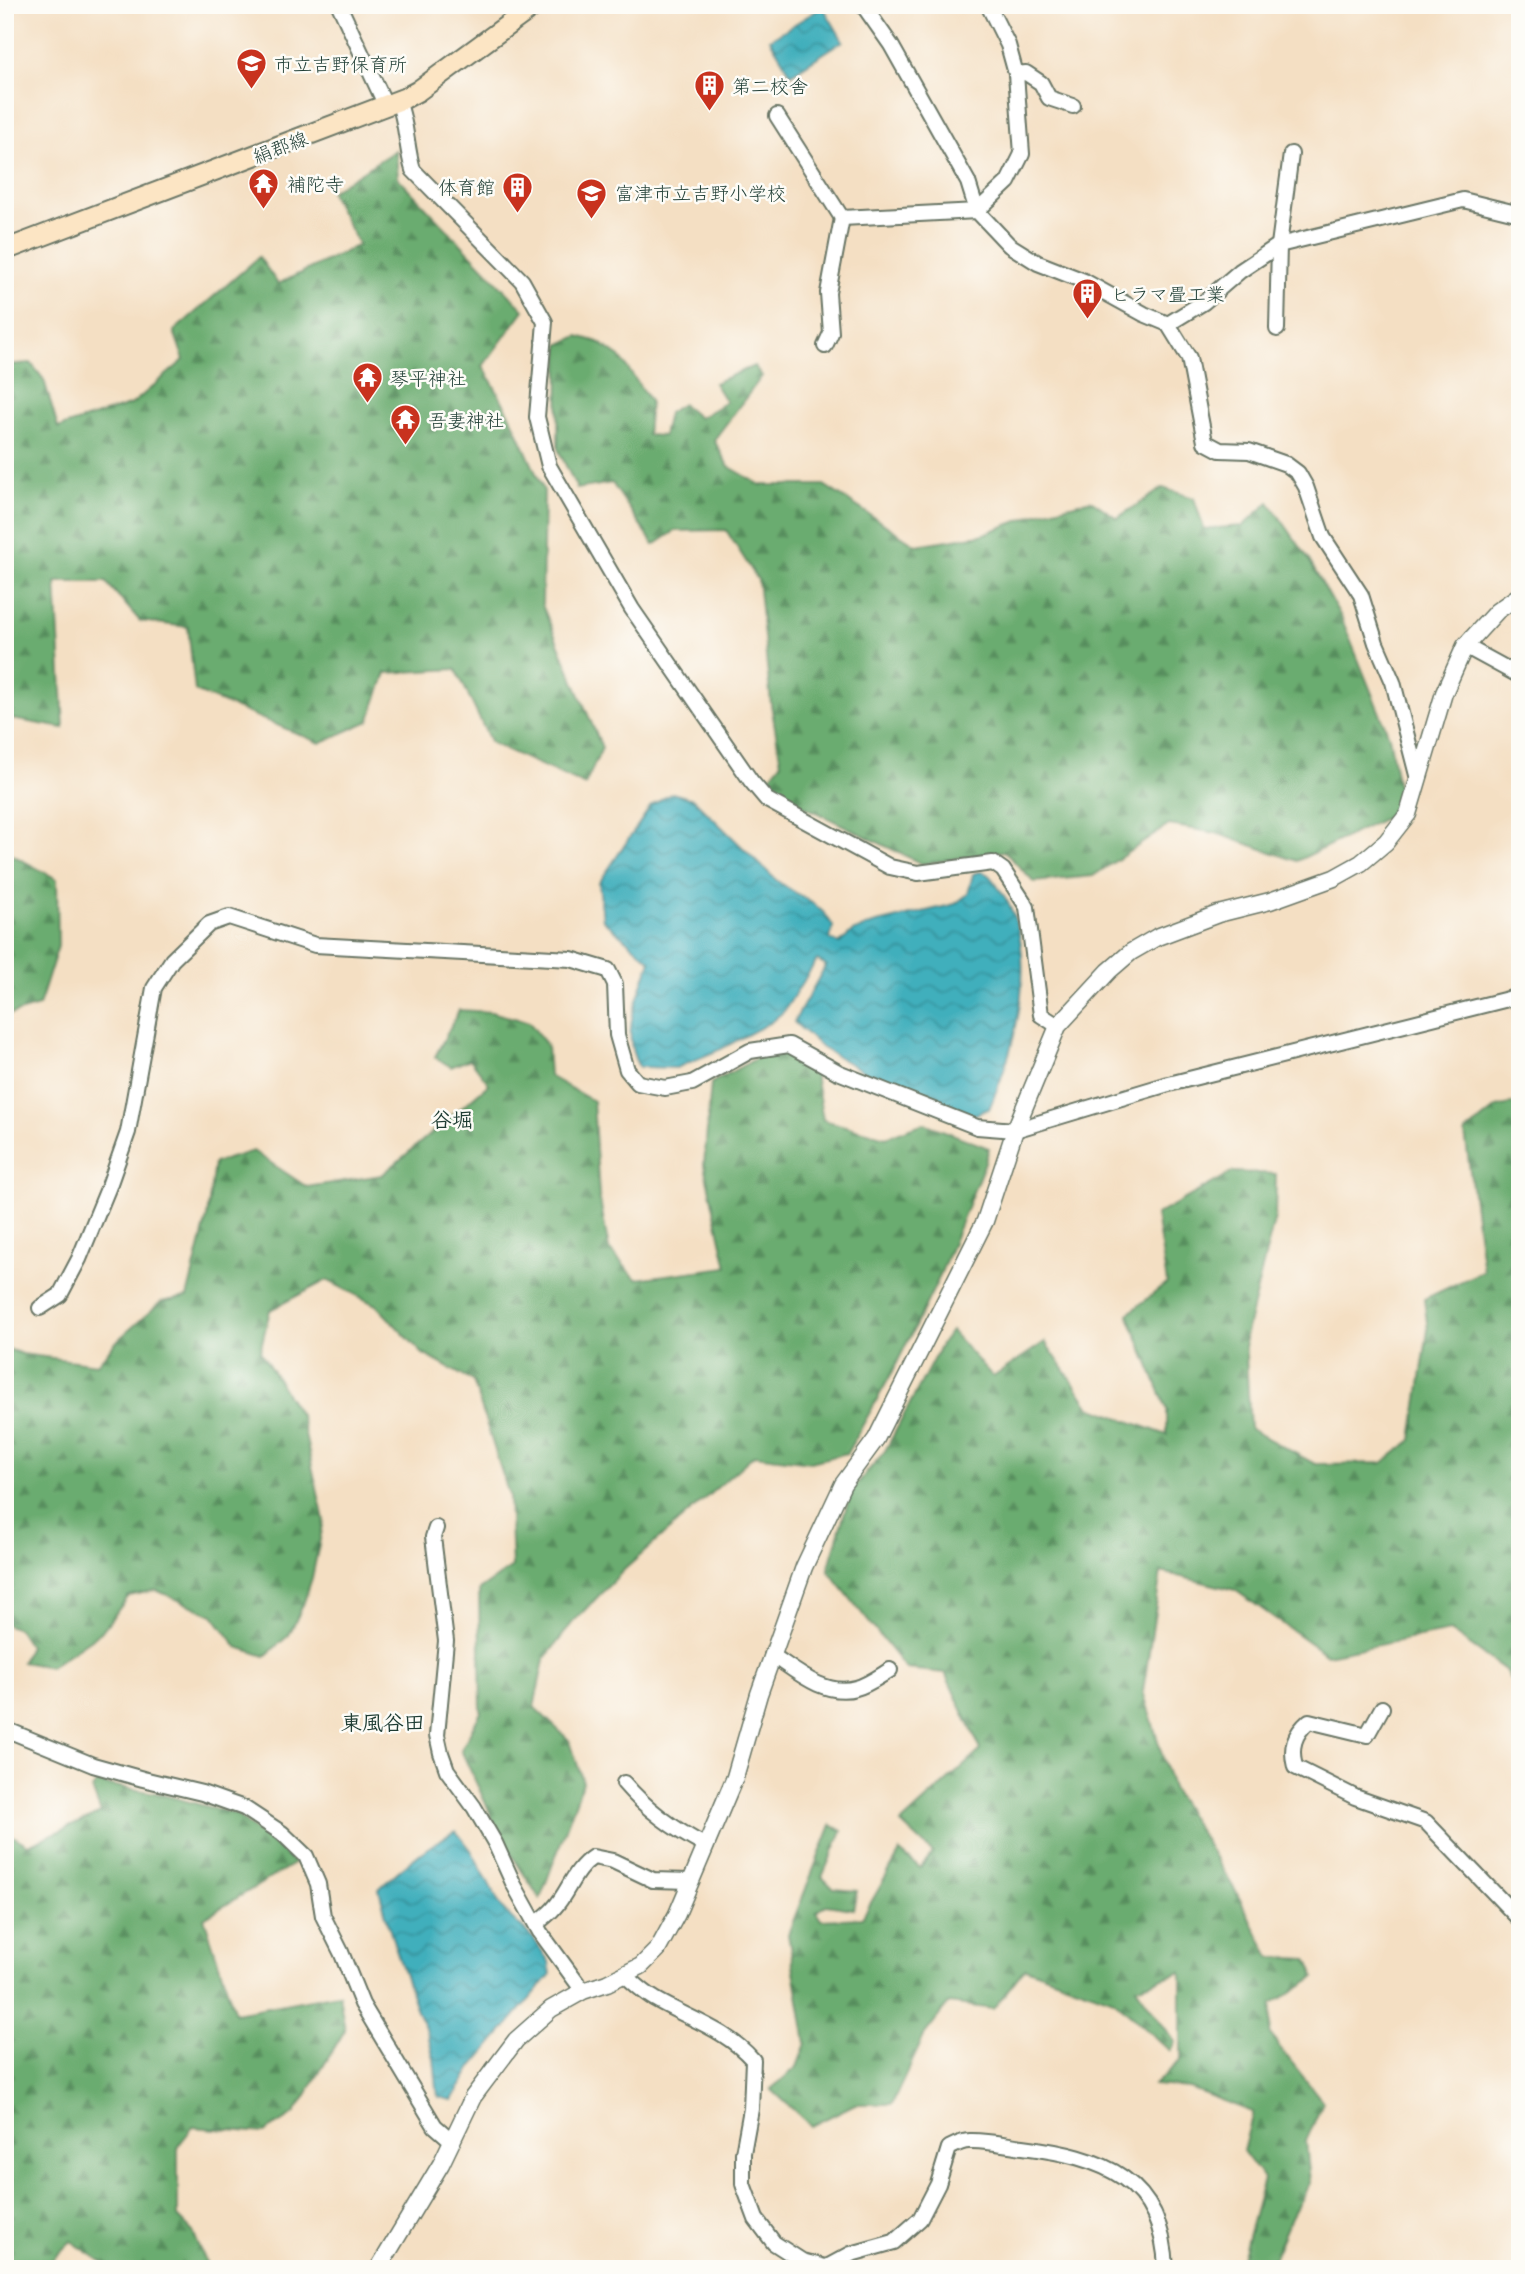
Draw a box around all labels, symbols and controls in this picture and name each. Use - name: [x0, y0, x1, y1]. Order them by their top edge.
- school or university icon: 市立吉野保育所: [234, 47, 268, 91]
- place label: 市立吉野保育所: [274, 55, 407, 79]
- building icon: 第二校舎: [692, 69, 726, 113]
- place label: 第二校舎: [732, 77, 808, 101]
- street label: 絹郡線: [250, 128, 312, 171]
- temple icon: 補陀寺: [247, 167, 281, 211]
- building icon: 体育館: [501, 170, 535, 214]
- place label: 補陀寺: [287, 175, 344, 199]
- school or university icon: 富津市立吉野小学校: [575, 176, 609, 220]
- place label: 体育館: [438, 178, 495, 202]
- place label: 富津市立吉野小学校: [615, 184, 786, 208]
- building icon: ヒラマ畳工業: [1071, 277, 1105, 321]
- place label: ヒラマ畳工業: [1111, 285, 1225, 309]
- temple icon: 琴平神社: [350, 361, 384, 405]
- place label: 琴平神社: [390, 369, 466, 393]
- temple icon: 吾妻神社: [388, 403, 422, 447]
- place label: 吾妻神社: [428, 411, 504, 435]
- district label: 谷堀: [431, 1110, 473, 1136]
- district label: 東風谷田: [341, 1712, 425, 1739]

